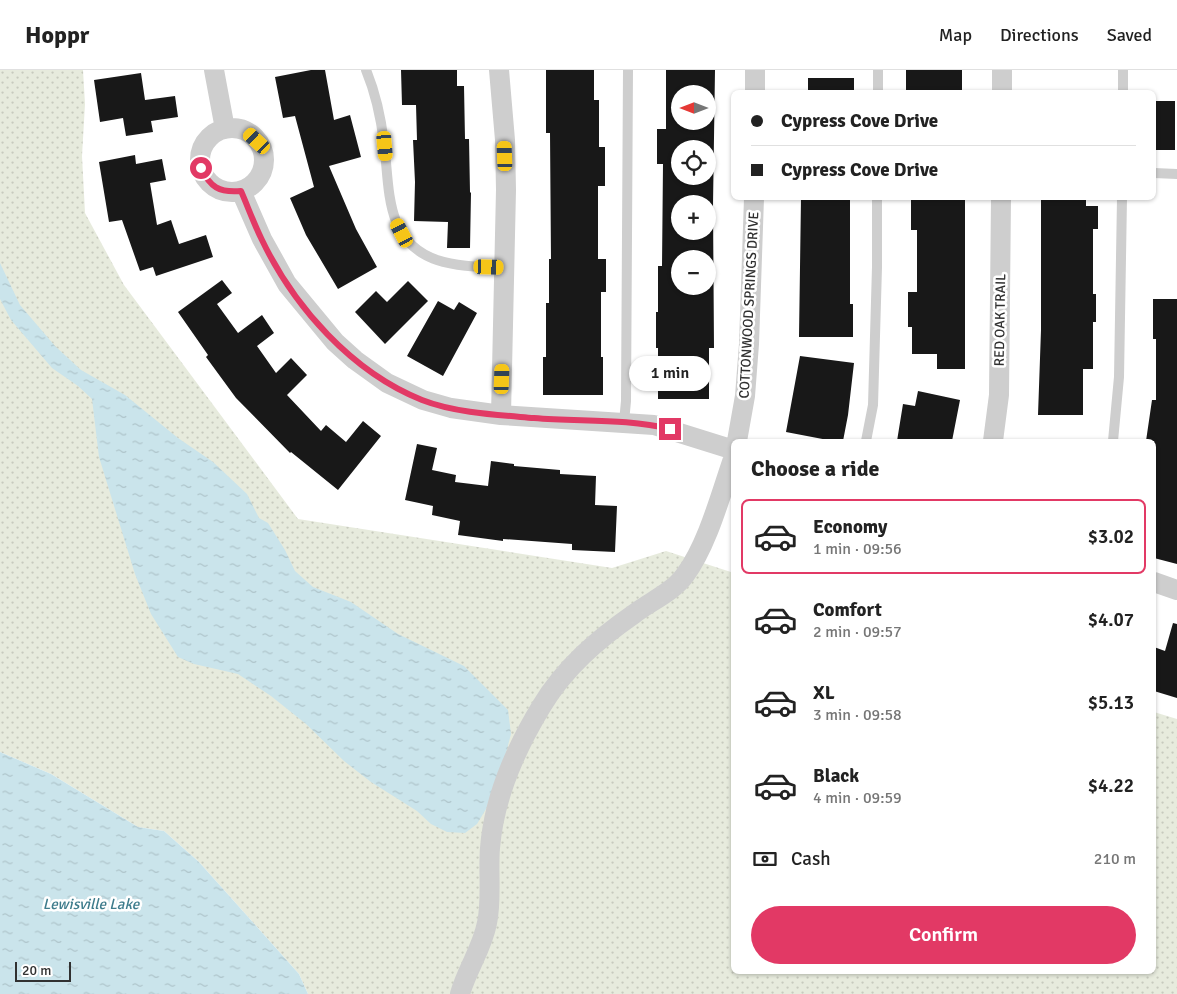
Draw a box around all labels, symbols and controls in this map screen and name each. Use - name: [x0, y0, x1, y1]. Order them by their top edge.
- text: Hoppr: [25, 20, 89, 50]
- text: Map: [939, 24, 972, 46]
- text: Directions: [1000, 24, 1079, 46]
- text: Saved: [1107, 24, 1152, 46]
- north arrow: [671, 85, 716, 130]
- map controls: [671, 85, 716, 295]
- text: Cypress Cove Drive: [781, 109, 938, 133]
- car: [240, 125, 273, 157]
- car: [376, 130, 393, 162]
- button: locate: [671, 140, 716, 185]
- car: [496, 141, 513, 171]
- route start: [190, 157, 212, 179]
- text: Cypress Cove Drive: [781, 158, 938, 182]
- button: +: [671, 195, 716, 240]
- street label: COTTONWOOD SPRINGS DRIVE: [736, 211, 762, 399]
- car: [388, 216, 415, 250]
- button: −: [671, 250, 716, 295]
- car: [473, 259, 504, 275]
- street label: RED OAK TRAIL: [991, 274, 1009, 366]
- callout: 1 min: [629, 356, 711, 392]
- text: 1 min: [651, 363, 689, 383]
- car: [493, 364, 510, 394]
- route end: [659, 418, 681, 440]
- text: Choose a ride: [751, 455, 879, 482]
- icon: car: [753, 514, 798, 559]
- text: Economy: [813, 515, 887, 539]
- text: $3.02: [1088, 525, 1134, 549]
- text: 1 min · 09:56: [813, 539, 902, 559]
- icon: car: [753, 597, 798, 642]
- text: Comfort: [813, 598, 882, 622]
- text: $4.07: [1088, 608, 1134, 632]
- text: 2 min · 09:57: [813, 622, 902, 642]
- icon: car: [753, 680, 798, 725]
- text: XL: [813, 681, 835, 705]
- text: $5.13: [1088, 691, 1134, 715]
- text: 3 min · 09:58: [813, 705, 902, 725]
- icon: car: [753, 763, 798, 808]
- text: Black: [813, 764, 859, 788]
- text: $4.22: [1088, 774, 1134, 798]
- text: 4 min · 09:59: [813, 788, 902, 808]
- icon: cash: [751, 845, 779, 873]
- text: Cash: [791, 847, 831, 871]
- text: 210 m: [1094, 849, 1136, 869]
- water label: Lewisville Lake: [43, 895, 141, 913]
- button: Confirm: [751, 906, 1136, 964]
- scale bar: [15, 959, 71, 982]
- text: 20 m: [22, 962, 51, 979]

